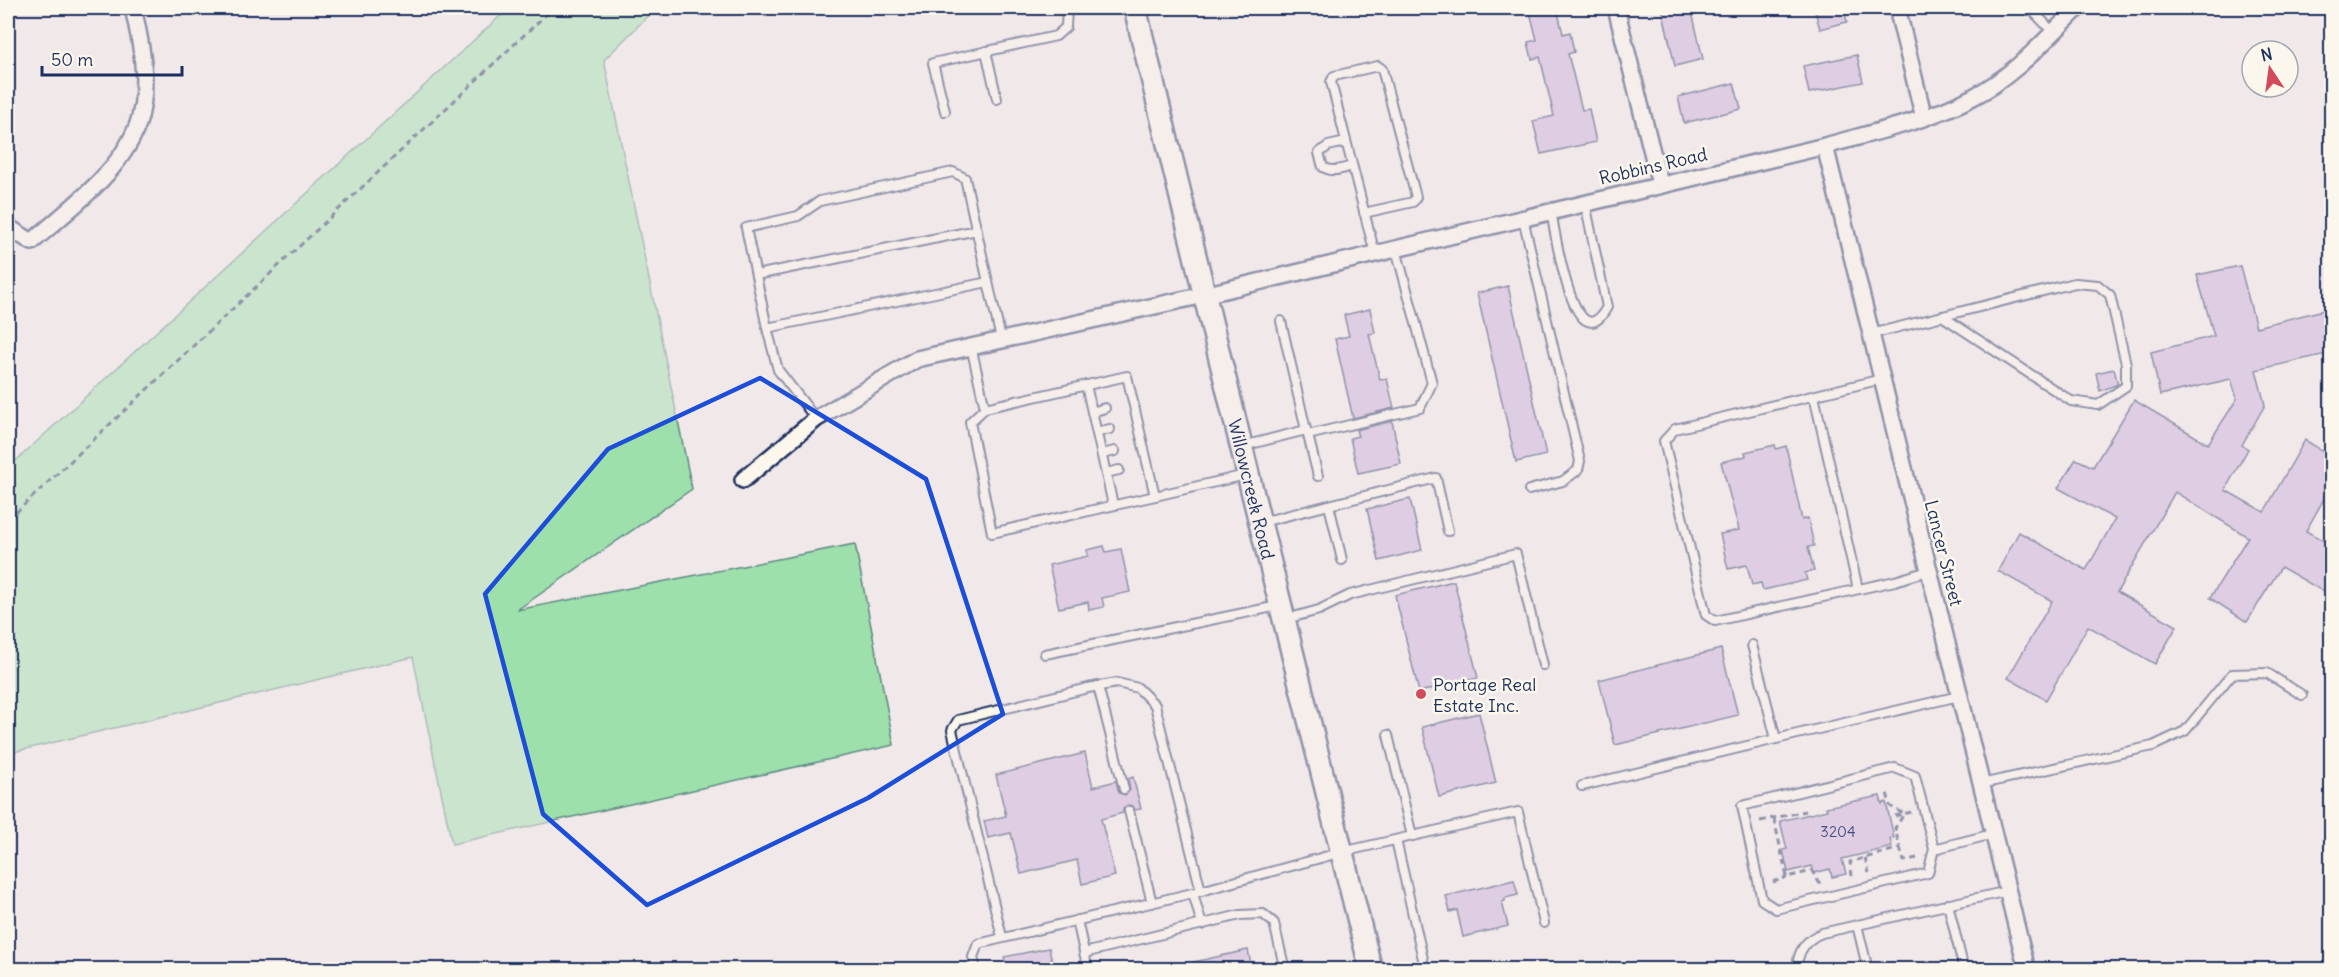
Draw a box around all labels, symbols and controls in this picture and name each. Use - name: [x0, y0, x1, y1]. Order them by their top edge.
- scale bar: [42, 39, 182, 77]
- north arrow: [2240, 39, 2300, 99]
- text: N: [2259, 43, 2274, 65]
- text: 50 m: [51, 48, 93, 71]
- street label: Robbins Road: [1597, 142, 1710, 190]
- street label: Willowcreek Road: [1224, 416, 1280, 562]
- street label: Lancer Street: [1920, 498, 1968, 608]
- place label: Portage Real Estate Inc.: [1433, 673, 1536, 717]
- marker: Portage Real Estate Inc.: [1414, 687, 1428, 701]
- house number: 3204: [1820, 822, 1856, 841]

